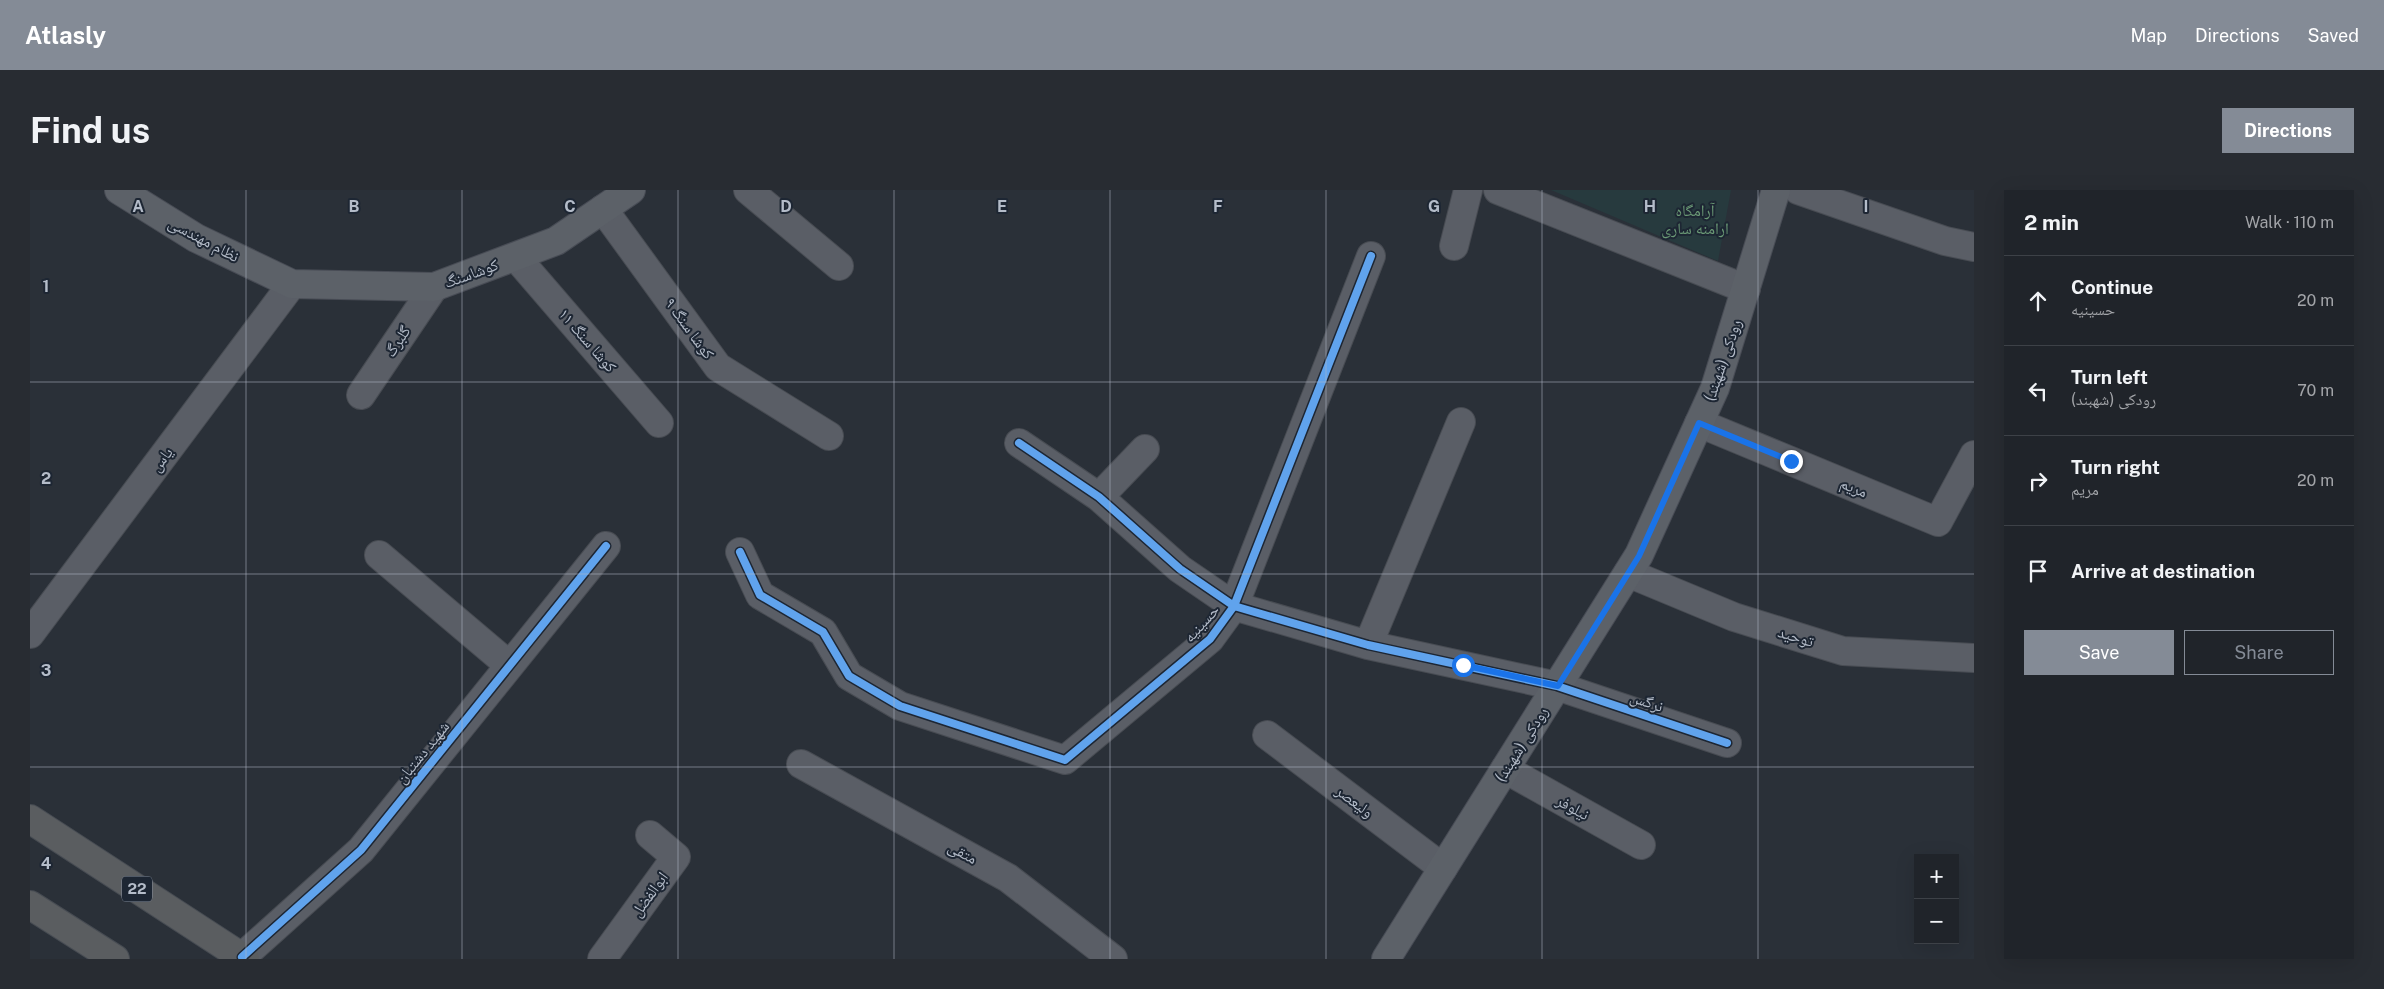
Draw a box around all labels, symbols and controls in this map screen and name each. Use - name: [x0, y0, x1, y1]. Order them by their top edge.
- text: Atlasly: [25, 21, 106, 49]
- text: Map: [2130, 25, 2167, 46]
- text: Directions: [2195, 25, 2280, 46]
- text: Saved: [2308, 25, 2359, 46]
- button: Directions: [2222, 108, 2354, 153]
- text: Find us: [30, 110, 150, 151]
- text: A: [132, 197, 144, 216]
- text: B: [349, 197, 360, 216]
- text: C: [564, 197, 576, 216]
- text: D: [780, 197, 792, 216]
- text: E: [997, 197, 1007, 216]
- text: F: [1213, 197, 1223, 216]
- text: G: [1428, 197, 1440, 216]
- text: H: [1644, 197, 1656, 216]
- text: I: [1864, 197, 1868, 216]
- park label: آرامگاه ارامنه ساری: [1661, 201, 1729, 239]
- text: 2 min: [2024, 210, 2079, 235]
- street label: نظام مهندسی: [165, 213, 242, 267]
- text: Walk · 110 m: [2245, 213, 2334, 232]
- street label: کوشاسنگ: [441, 255, 501, 292]
- text: Continue: [2071, 276, 2153, 298]
- text: 1: [43, 277, 49, 296]
- icon: ahead: [2024, 287, 2052, 315]
- text: 20 m: [2297, 291, 2334, 310]
- street label: کوشا سنگ ۹: [661, 294, 718, 363]
- text: حسینیه: [2071, 300, 2115, 319]
- street label: ۱۱ کوشا سنگ: [555, 304, 621, 376]
- street label: رودکی (شهبند): [1700, 317, 1746, 404]
- street label: گلبرگ: [380, 322, 415, 360]
- text: Turn left: [2071, 366, 2148, 388]
- icon: left: [2024, 377, 2052, 405]
- text: 70 m: [2297, 381, 2334, 400]
- text: رودکی (شهبند): [2071, 390, 2156, 409]
- street label: یاس: [146, 443, 178, 476]
- route end: [1780, 450, 1803, 473]
- text: Turn right: [2071, 456, 2160, 478]
- icon: right: [2024, 467, 2052, 495]
- text: 2: [41, 469, 51, 488]
- text: 20 m: [2297, 471, 2334, 490]
- street label: مریم: [1837, 473, 1870, 503]
- text: مریم: [2071, 480, 2099, 499]
- icon: arrive: [2024, 557, 2052, 585]
- text: Arrive at destination: [2071, 560, 2255, 582]
- street label: حسینیه: [1180, 601, 1223, 646]
- street label: توحید: [1776, 622, 1816, 651]
- button: Save: [2024, 630, 2174, 675]
- button: Share: [2184, 630, 2334, 675]
- route start: [1452, 654, 1475, 677]
- text: 3: [41, 661, 51, 680]
- street label: نرگس: [1627, 687, 1666, 717]
- street label: رودکی (شهبند): [1491, 703, 1553, 786]
- street label: شهید دشتبان: [391, 717, 454, 788]
- street label: ولیعصر: [1331, 781, 1377, 822]
- street label: نیلوفر: [1552, 790, 1593, 824]
- street label: متقی: [944, 837, 981, 869]
- text: 4: [41, 854, 52, 873]
- map controls: [1914, 854, 1959, 944]
- button: +: [1914, 854, 1959, 899]
- street label: ابوالفضل: [627, 868, 673, 921]
- road number: 22: [122, 876, 152, 902]
- button: −: [1914, 899, 1959, 944]

